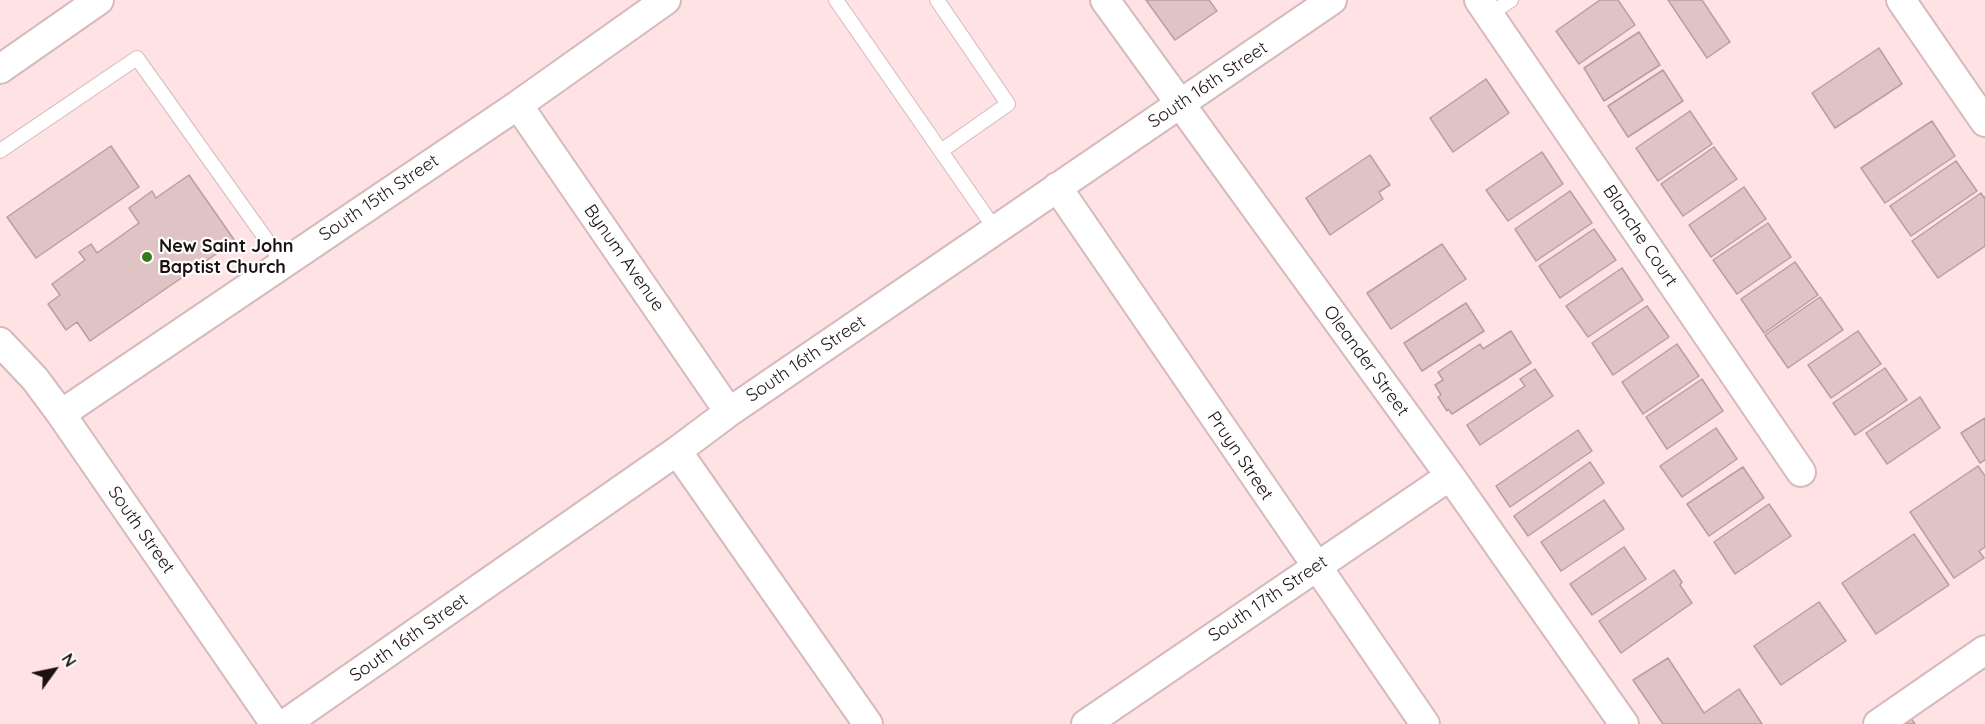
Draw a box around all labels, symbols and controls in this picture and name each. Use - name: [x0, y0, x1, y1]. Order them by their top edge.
- street label: South 16th Street: [1144, 37, 1272, 133]
- street label: South 15th Street: [315, 150, 443, 246]
- street label: Blanche Court: [1598, 181, 1682, 291]
- street label: Bynum Avenue: [579, 200, 669, 316]
- place label: New Saint John Baptist Church: [159, 236, 294, 278]
- marker: New Saint John Baptist Church: [140, 250, 154, 264]
- street label: Oleander Street: [1319, 301, 1413, 421]
- street label: South 16th Street: [742, 311, 870, 407]
- street label: Pruyn Street: [1202, 407, 1278, 505]
- street label: South Street: [103, 482, 179, 578]
- street label: South 17th Street: [1204, 551, 1332, 647]
- street label: South 16th Street: [346, 589, 472, 687]
- north arrow: [24, 640, 84, 700]
- text: N: [58, 650, 81, 671]

